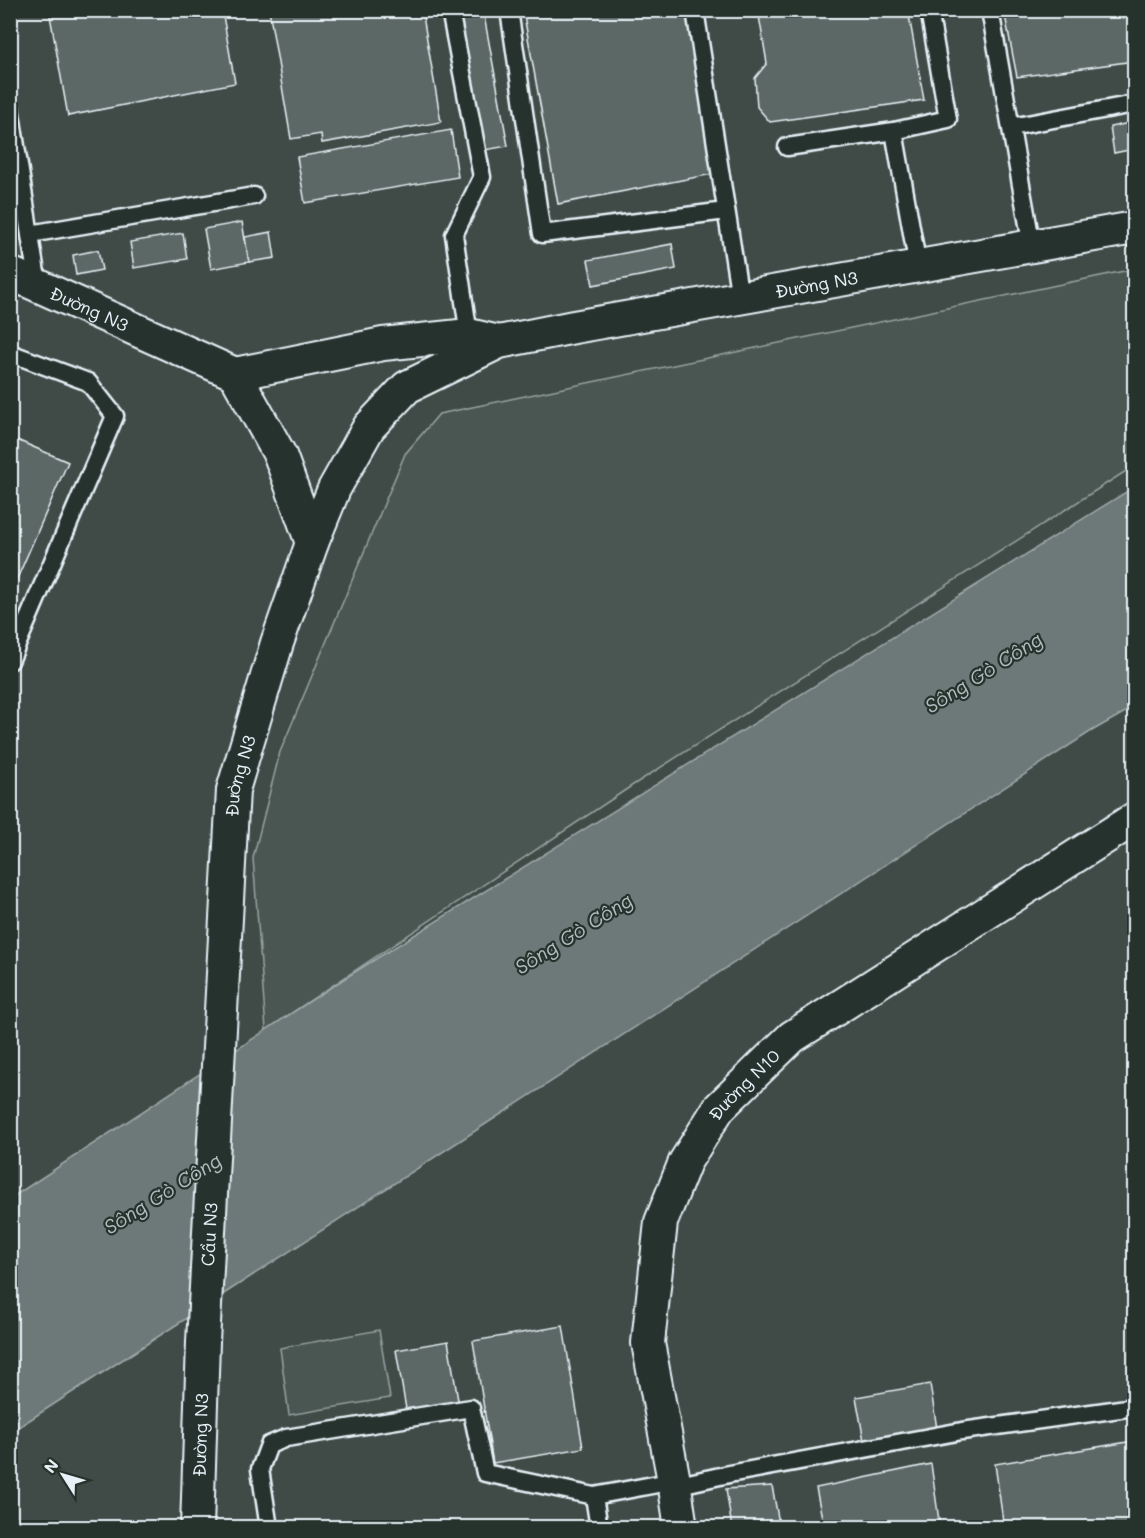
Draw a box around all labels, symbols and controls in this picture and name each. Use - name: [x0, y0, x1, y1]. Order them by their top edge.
- street label: Đường N3: [773, 265, 860, 303]
- street label: Đường N3: [46, 281, 132, 337]
- water label: Sông Gò Công: [919, 625, 1047, 719]
- street label: Đường N3: [220, 732, 261, 817]
- water label: Sông Gò Công: [509, 886, 637, 980]
- street label: Đường N10: [702, 1044, 785, 1125]
- water label: Sông Gò Công: [98, 1146, 226, 1240]
- street label: Cầu N3: [195, 1202, 223, 1267]
- street label: Đường N3: [187, 1393, 213, 1477]
- north arrow: [33, 1445, 93, 1505]
- text: N: [39, 1454, 63, 1477]

